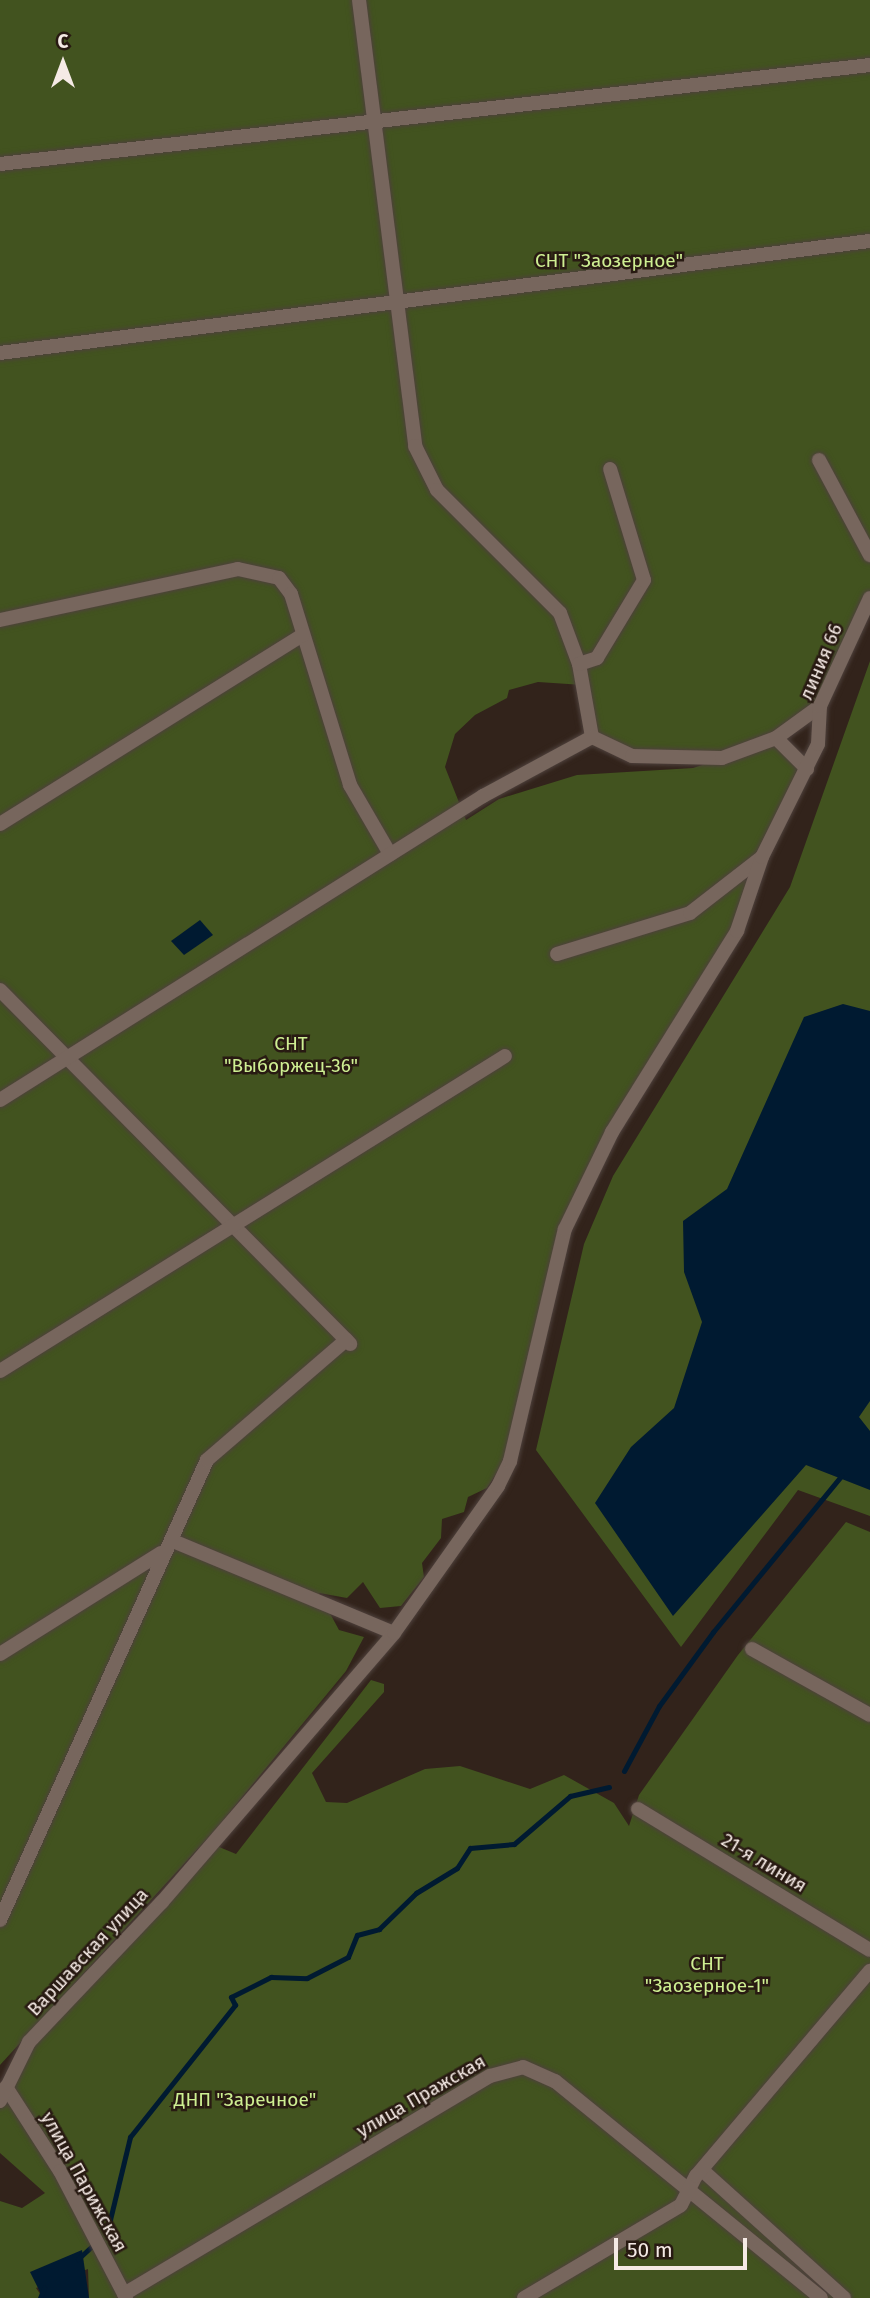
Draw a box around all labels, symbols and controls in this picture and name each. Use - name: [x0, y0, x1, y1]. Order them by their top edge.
- north arrow: [28, 28, 98, 98]
- text: С: [58, 30, 68, 53]
- park label: СНТ "Заозерное": [535, 250, 683, 272]
- street label: линия 66: [795, 620, 847, 704]
- park label: СНТ "Выборжец-36": [224, 1033, 358, 1077]
- street label: 21-я линия: [717, 1829, 811, 1897]
- street label: Варшавская улица: [23, 1883, 153, 2021]
- park label: СНТ "Заозерное-1": [645, 1953, 769, 1997]
- street label: улица Пражская: [352, 2050, 490, 2142]
- park label: ДНП "Заречное": [174, 2089, 316, 2111]
- street label: улица Парижская: [36, 2108, 132, 2256]
- scale bar: [618, 2224, 751, 2268]
- text: 50 m: [627, 2237, 673, 2263]

